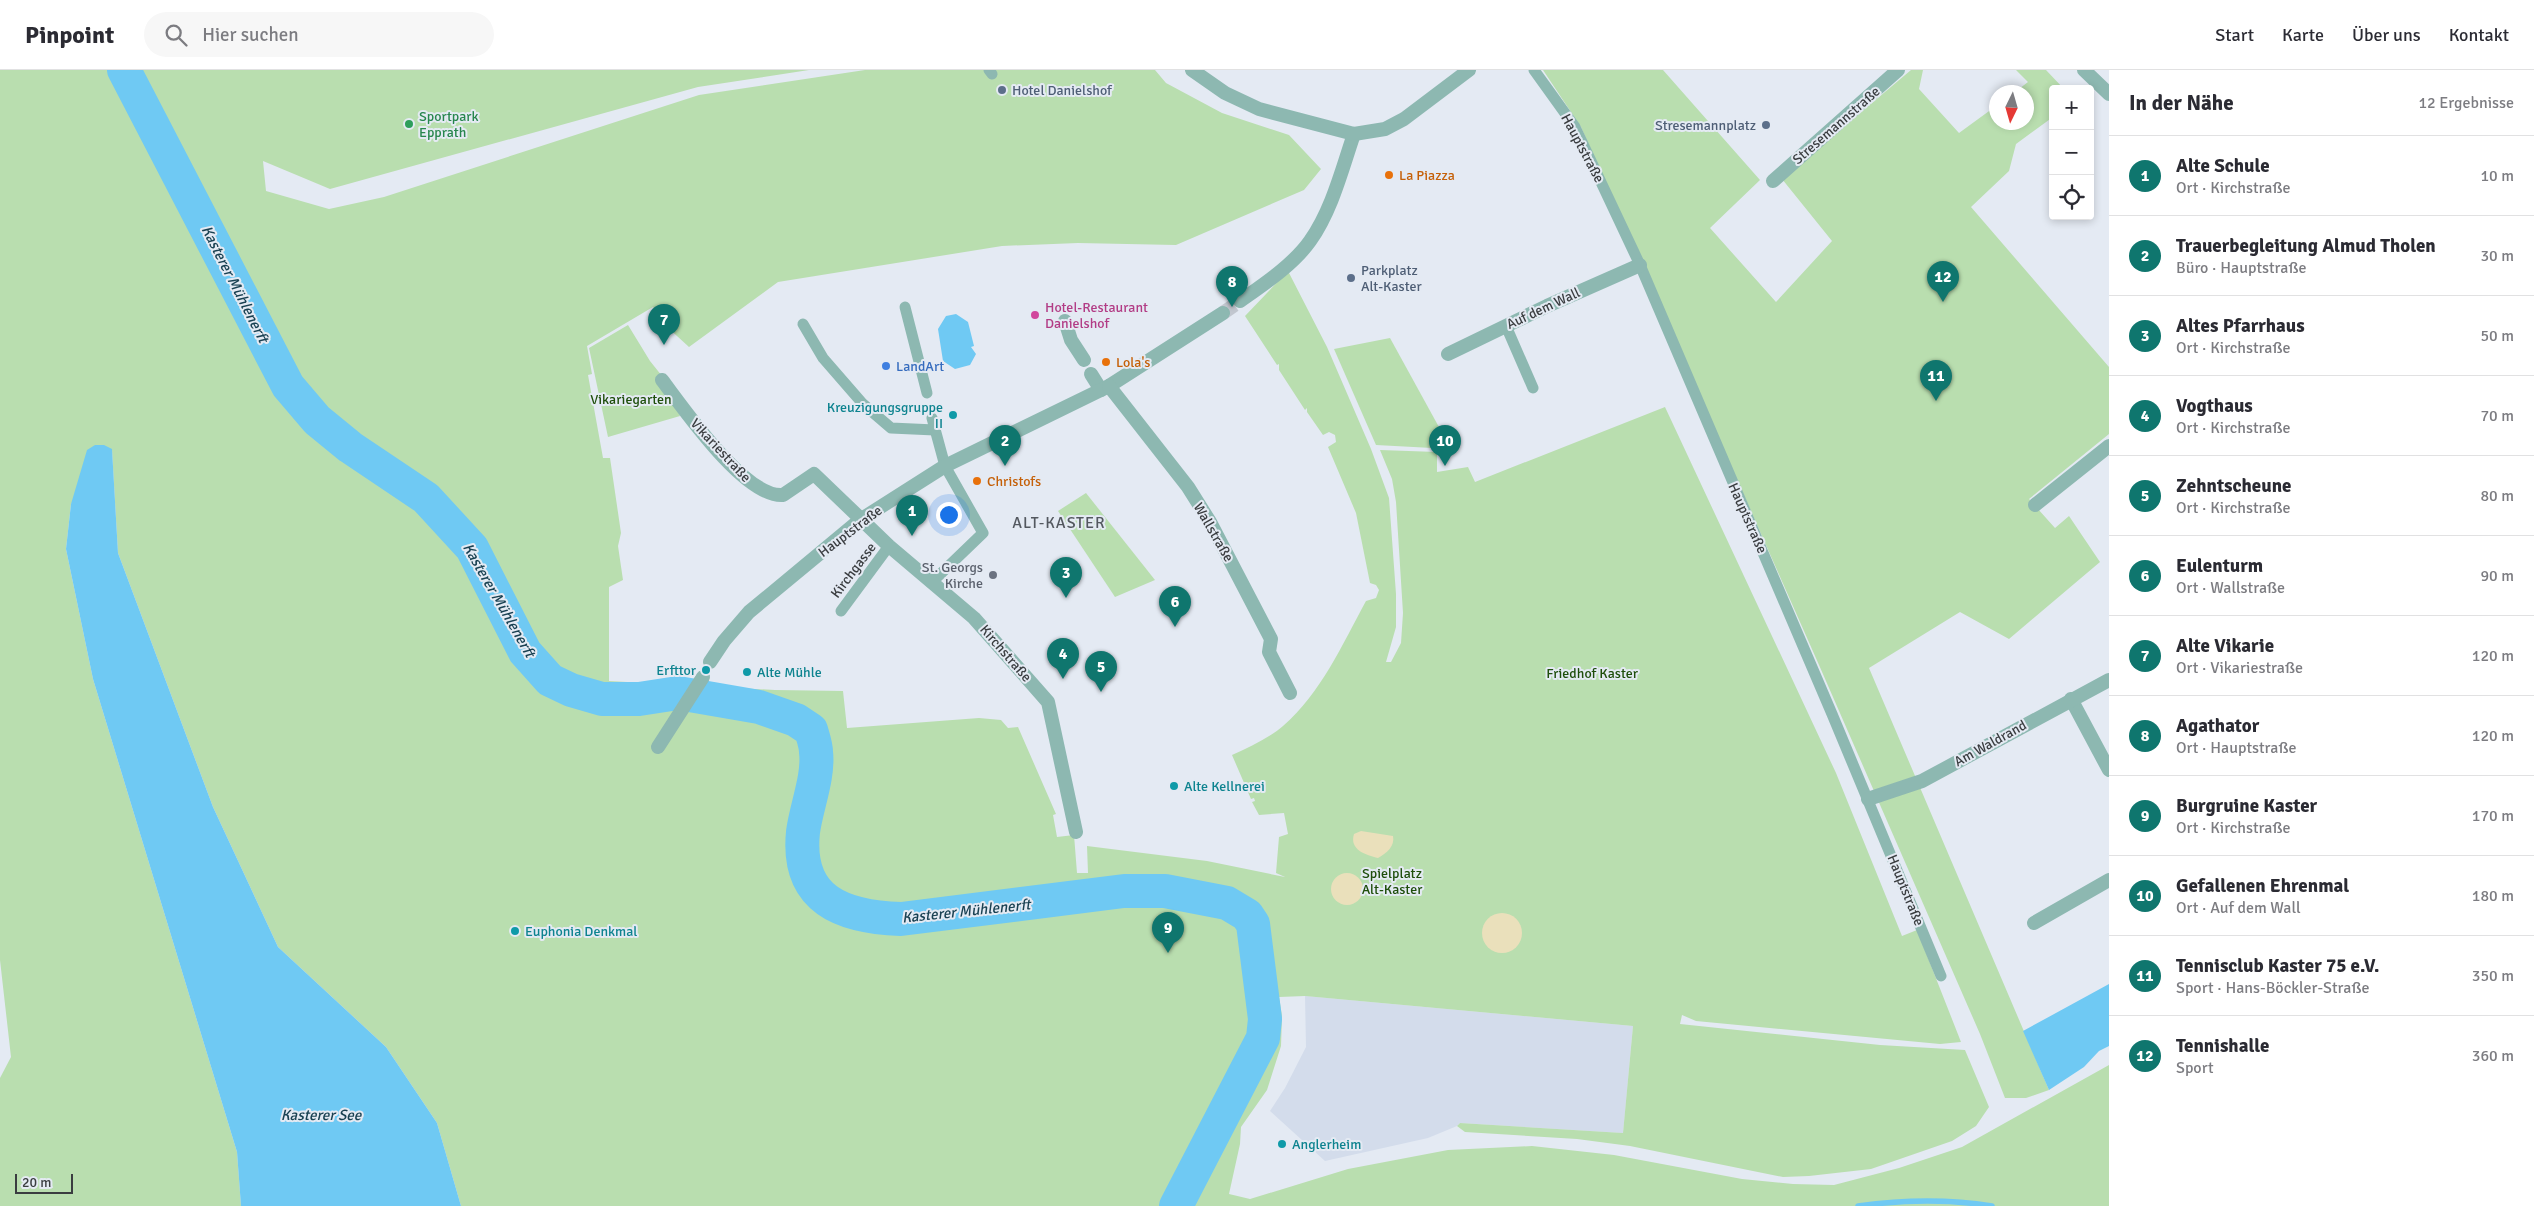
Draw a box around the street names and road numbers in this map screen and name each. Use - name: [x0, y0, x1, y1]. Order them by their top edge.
- street label: Stresemannstraße: [1789, 83, 1883, 168]
- street label: Hauptstraße: [1557, 111, 1608, 186]
- street label: Auf dem Wall: [1504, 284, 1583, 333]
- street label: Vikariestraße: [687, 415, 755, 486]
- street label: Hauptstraße: [1724, 480, 1771, 556]
- street label: Wallstraße: [1190, 500, 1237, 565]
- street label: Hauptstraße: [815, 502, 886, 561]
- street label: Kirchgasse: [827, 539, 880, 601]
- street label: Kirchstraße: [976, 621, 1035, 685]
- street label: Am Waldrand: [1951, 717, 2029, 770]
- street label: Hauptstraße: [1884, 852, 1928, 928]

